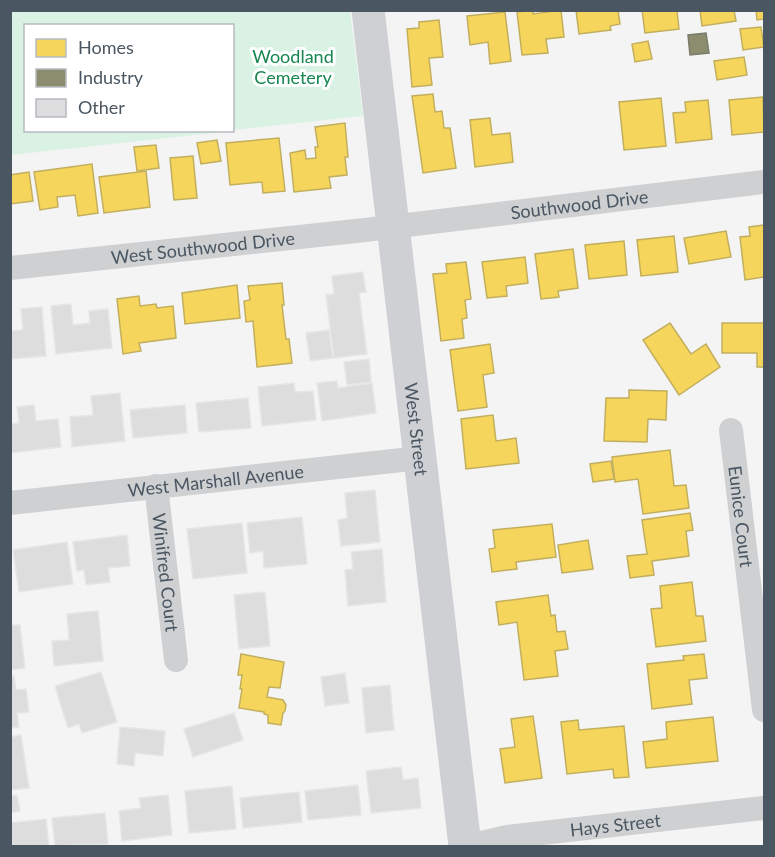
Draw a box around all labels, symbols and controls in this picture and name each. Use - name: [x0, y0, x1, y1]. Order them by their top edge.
- legend: [24, 24, 234, 132]
- text: Homes: [78, 36, 134, 58]
- park label: Woodland Cemetery: [252, 45, 334, 88]
- text: Industry: [78, 66, 144, 88]
- text: Other: [78, 96, 125, 118]
- street label: Southwood Drive: [509, 185, 650, 223]
- street label: West Southwood Drive: [110, 227, 296, 268]
- street label: West Street: [400, 382, 433, 477]
- street label: West Marshall Avenue: [127, 460, 305, 501]
- street label: Eunice Court: [724, 464, 758, 569]
- street label: Winifred Court: [148, 512, 184, 633]
- street label: Hays Street: [569, 809, 662, 841]

